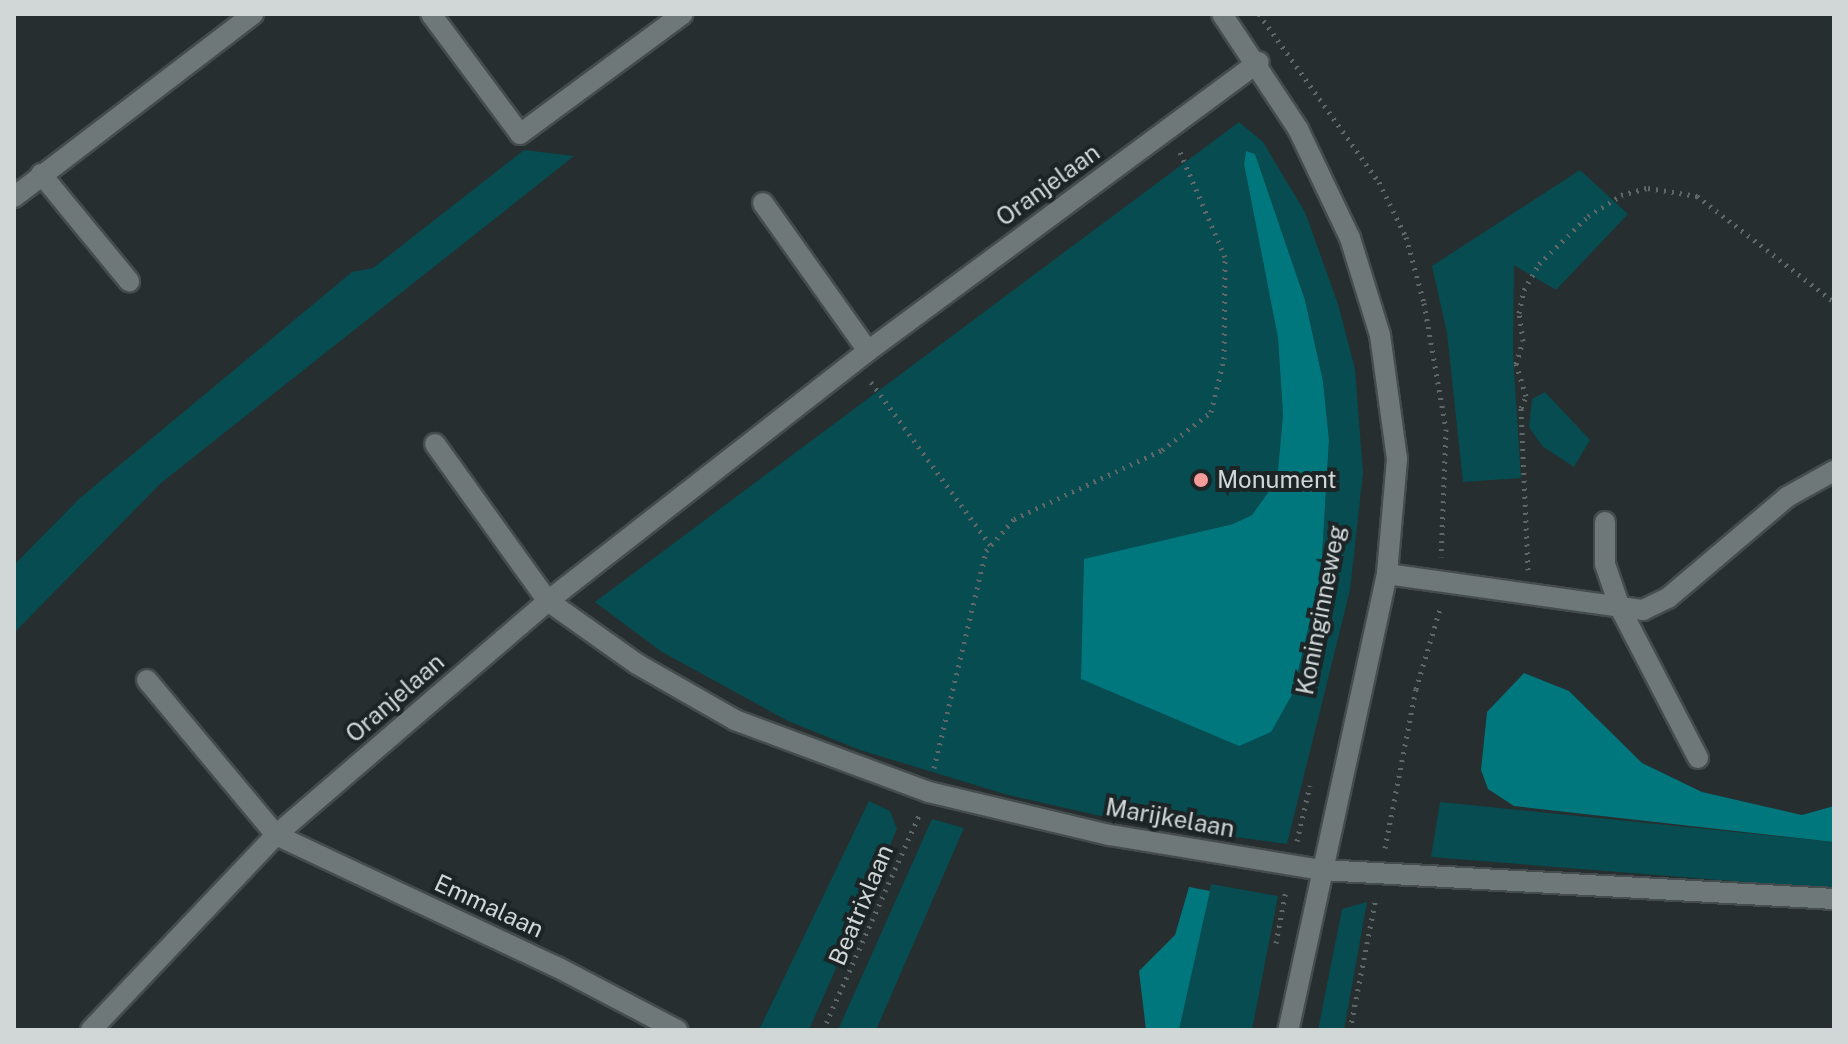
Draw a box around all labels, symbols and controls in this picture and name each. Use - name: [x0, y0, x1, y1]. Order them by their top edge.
- street label: Oranjelaan: [991, 138, 1105, 232]
- place label: Monument: [1217, 466, 1337, 494]
- marker: Monument: [1192, 471, 1210, 489]
- street label: Koninginneweg: [1290, 523, 1352, 697]
- street label: Oranjelaan: [340, 647, 450, 749]
- street label: Marijkelaan: [1103, 793, 1237, 843]
- street label: Beatrixlaan: [823, 840, 899, 970]
- street label: Emmalaan: [430, 868, 548, 944]

